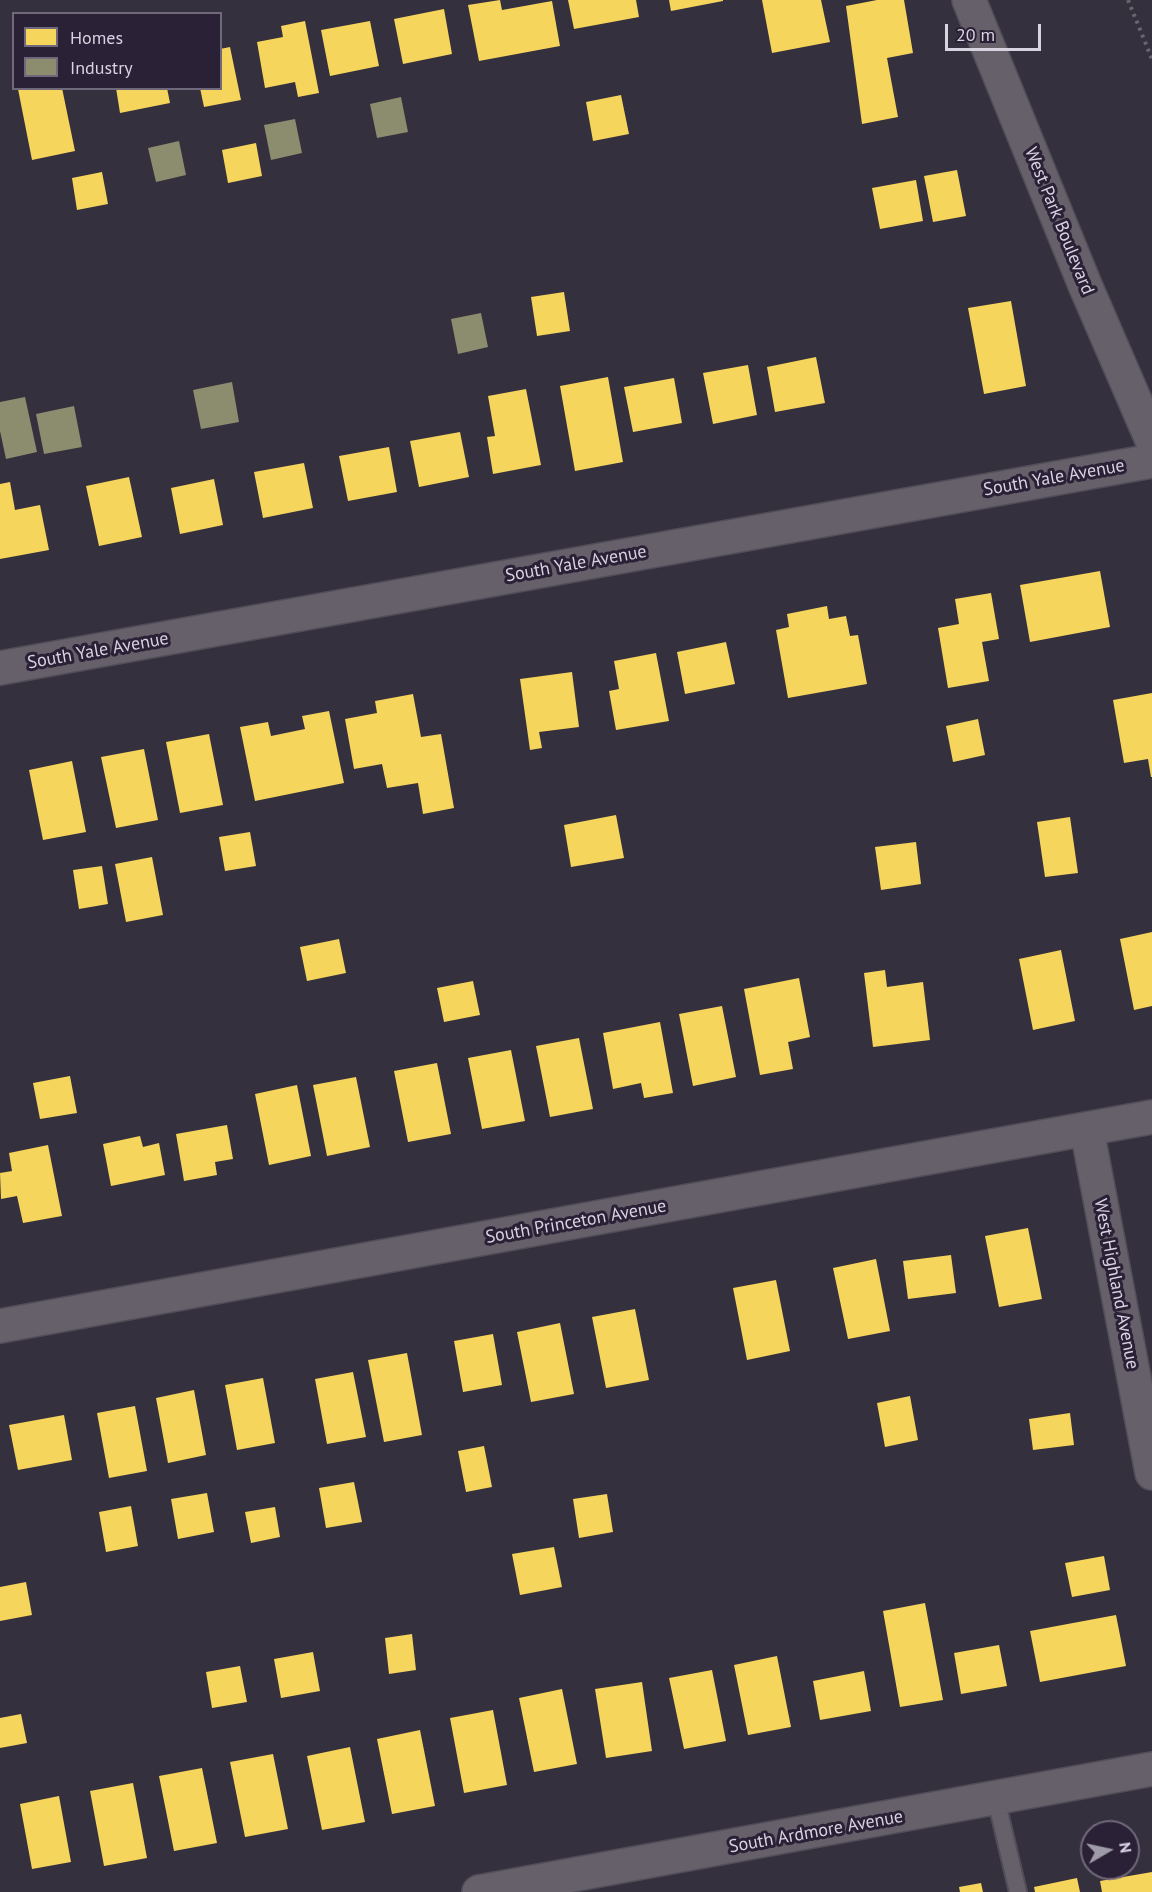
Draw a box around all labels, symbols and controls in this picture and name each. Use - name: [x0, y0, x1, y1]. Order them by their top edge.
- legend: [12, 12, 222, 90]
- scale bar: [948, 12, 1044, 50]
- text: 20 m: [956, 23, 995, 46]
- text: Homes: [70, 26, 123, 49]
- text: Industry: [70, 56, 133, 79]
- street label: West Park Boulevard: [1020, 144, 1098, 298]
- street label: South Yale Avenue: [982, 455, 1126, 501]
- street label: South Yale Avenue: [504, 541, 648, 587]
- street label: South Yale Avenue: [26, 628, 170, 674]
- street label: South Princeton Avenue: [484, 1195, 668, 1249]
- street label: West Highland Avenue: [1089, 1197, 1143, 1371]
- street label: South Ardmore Avenue: [727, 1806, 905, 1858]
- north arrow: [1080, 1820, 1140, 1880]
- text: N: [1115, 1841, 1137, 1854]

